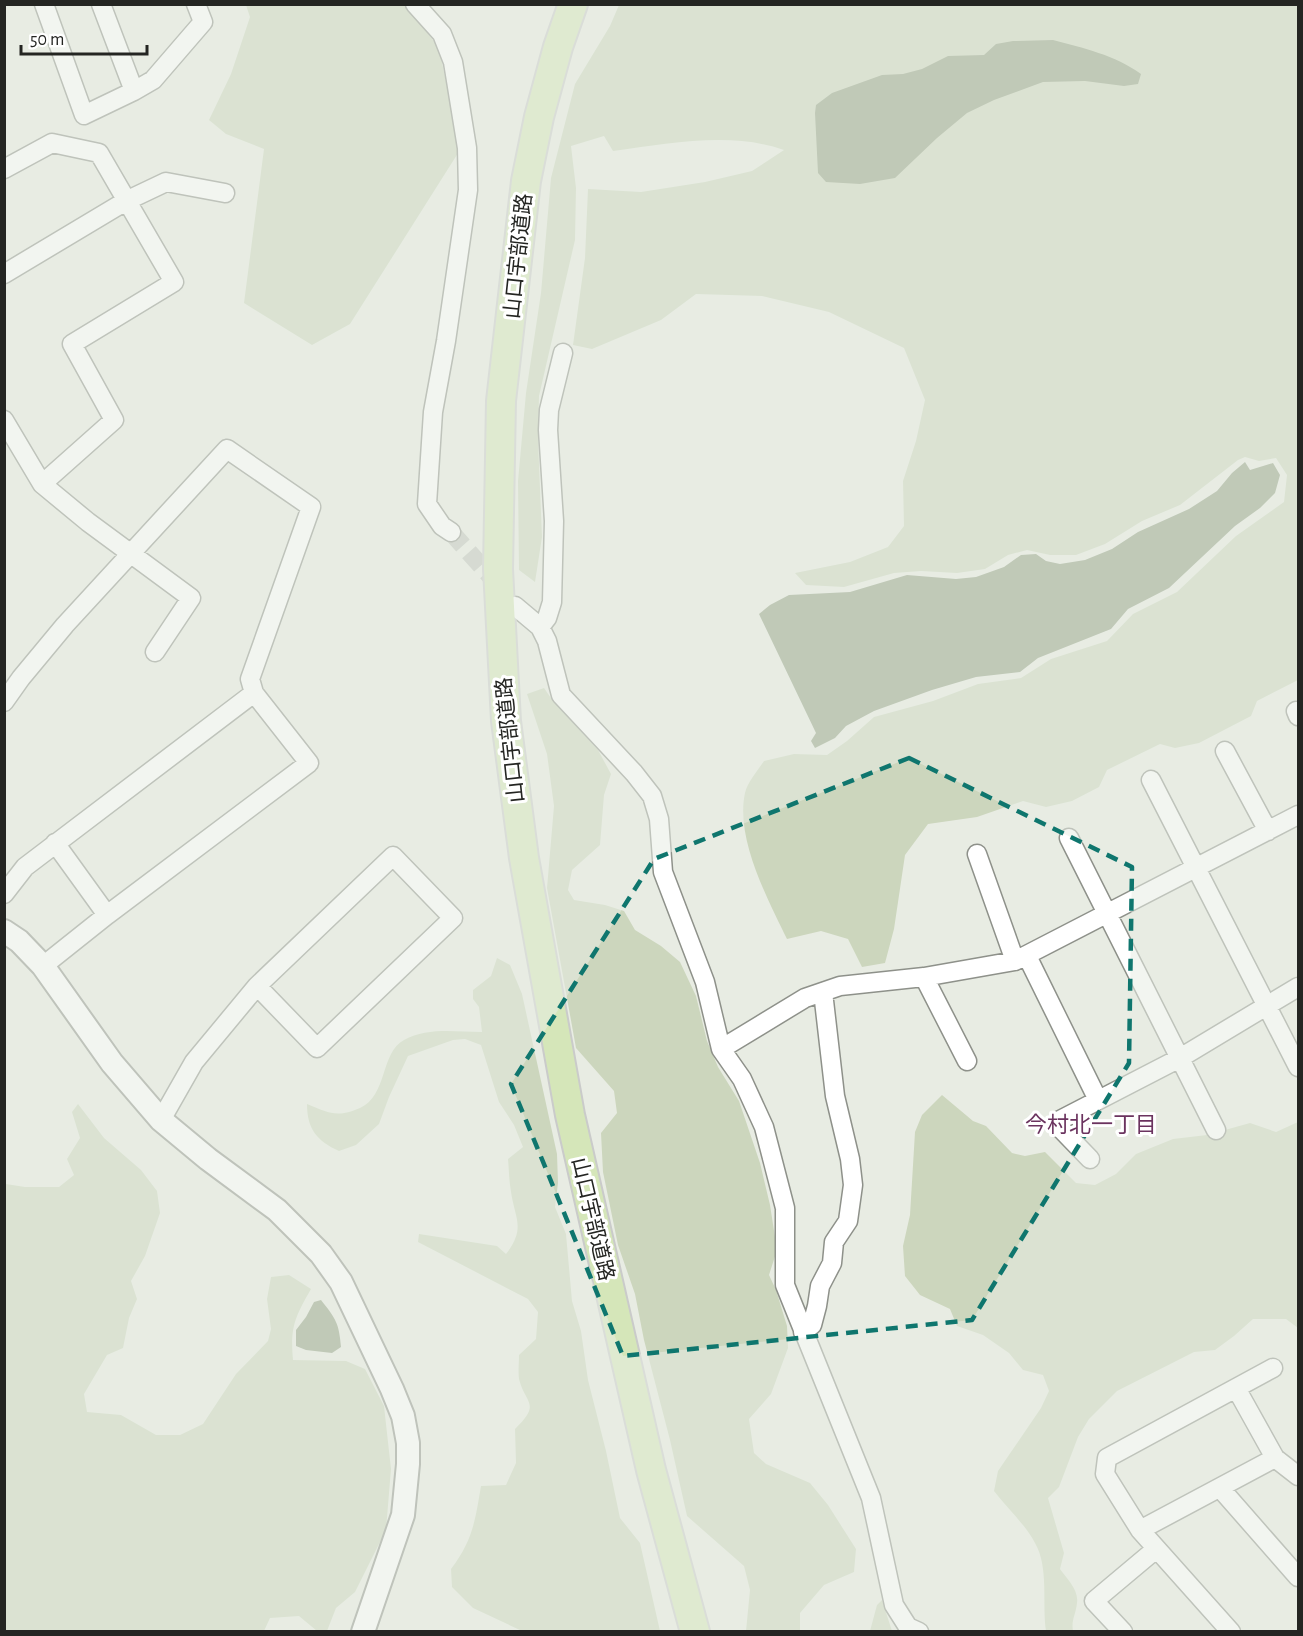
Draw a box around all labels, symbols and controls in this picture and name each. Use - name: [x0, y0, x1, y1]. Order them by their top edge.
- scale bar: [21, 18, 147, 56]
- text: 50 m: [30, 31, 64, 49]
- street label: 山口宇部道路: [500, 192, 536, 320]
- street label: 山口宇部道路: [492, 676, 528, 804]
- district label: 今村北一丁目: [1025, 1113, 1157, 1136]
- street label: 山口宇部道路: [568, 1155, 618, 1283]

